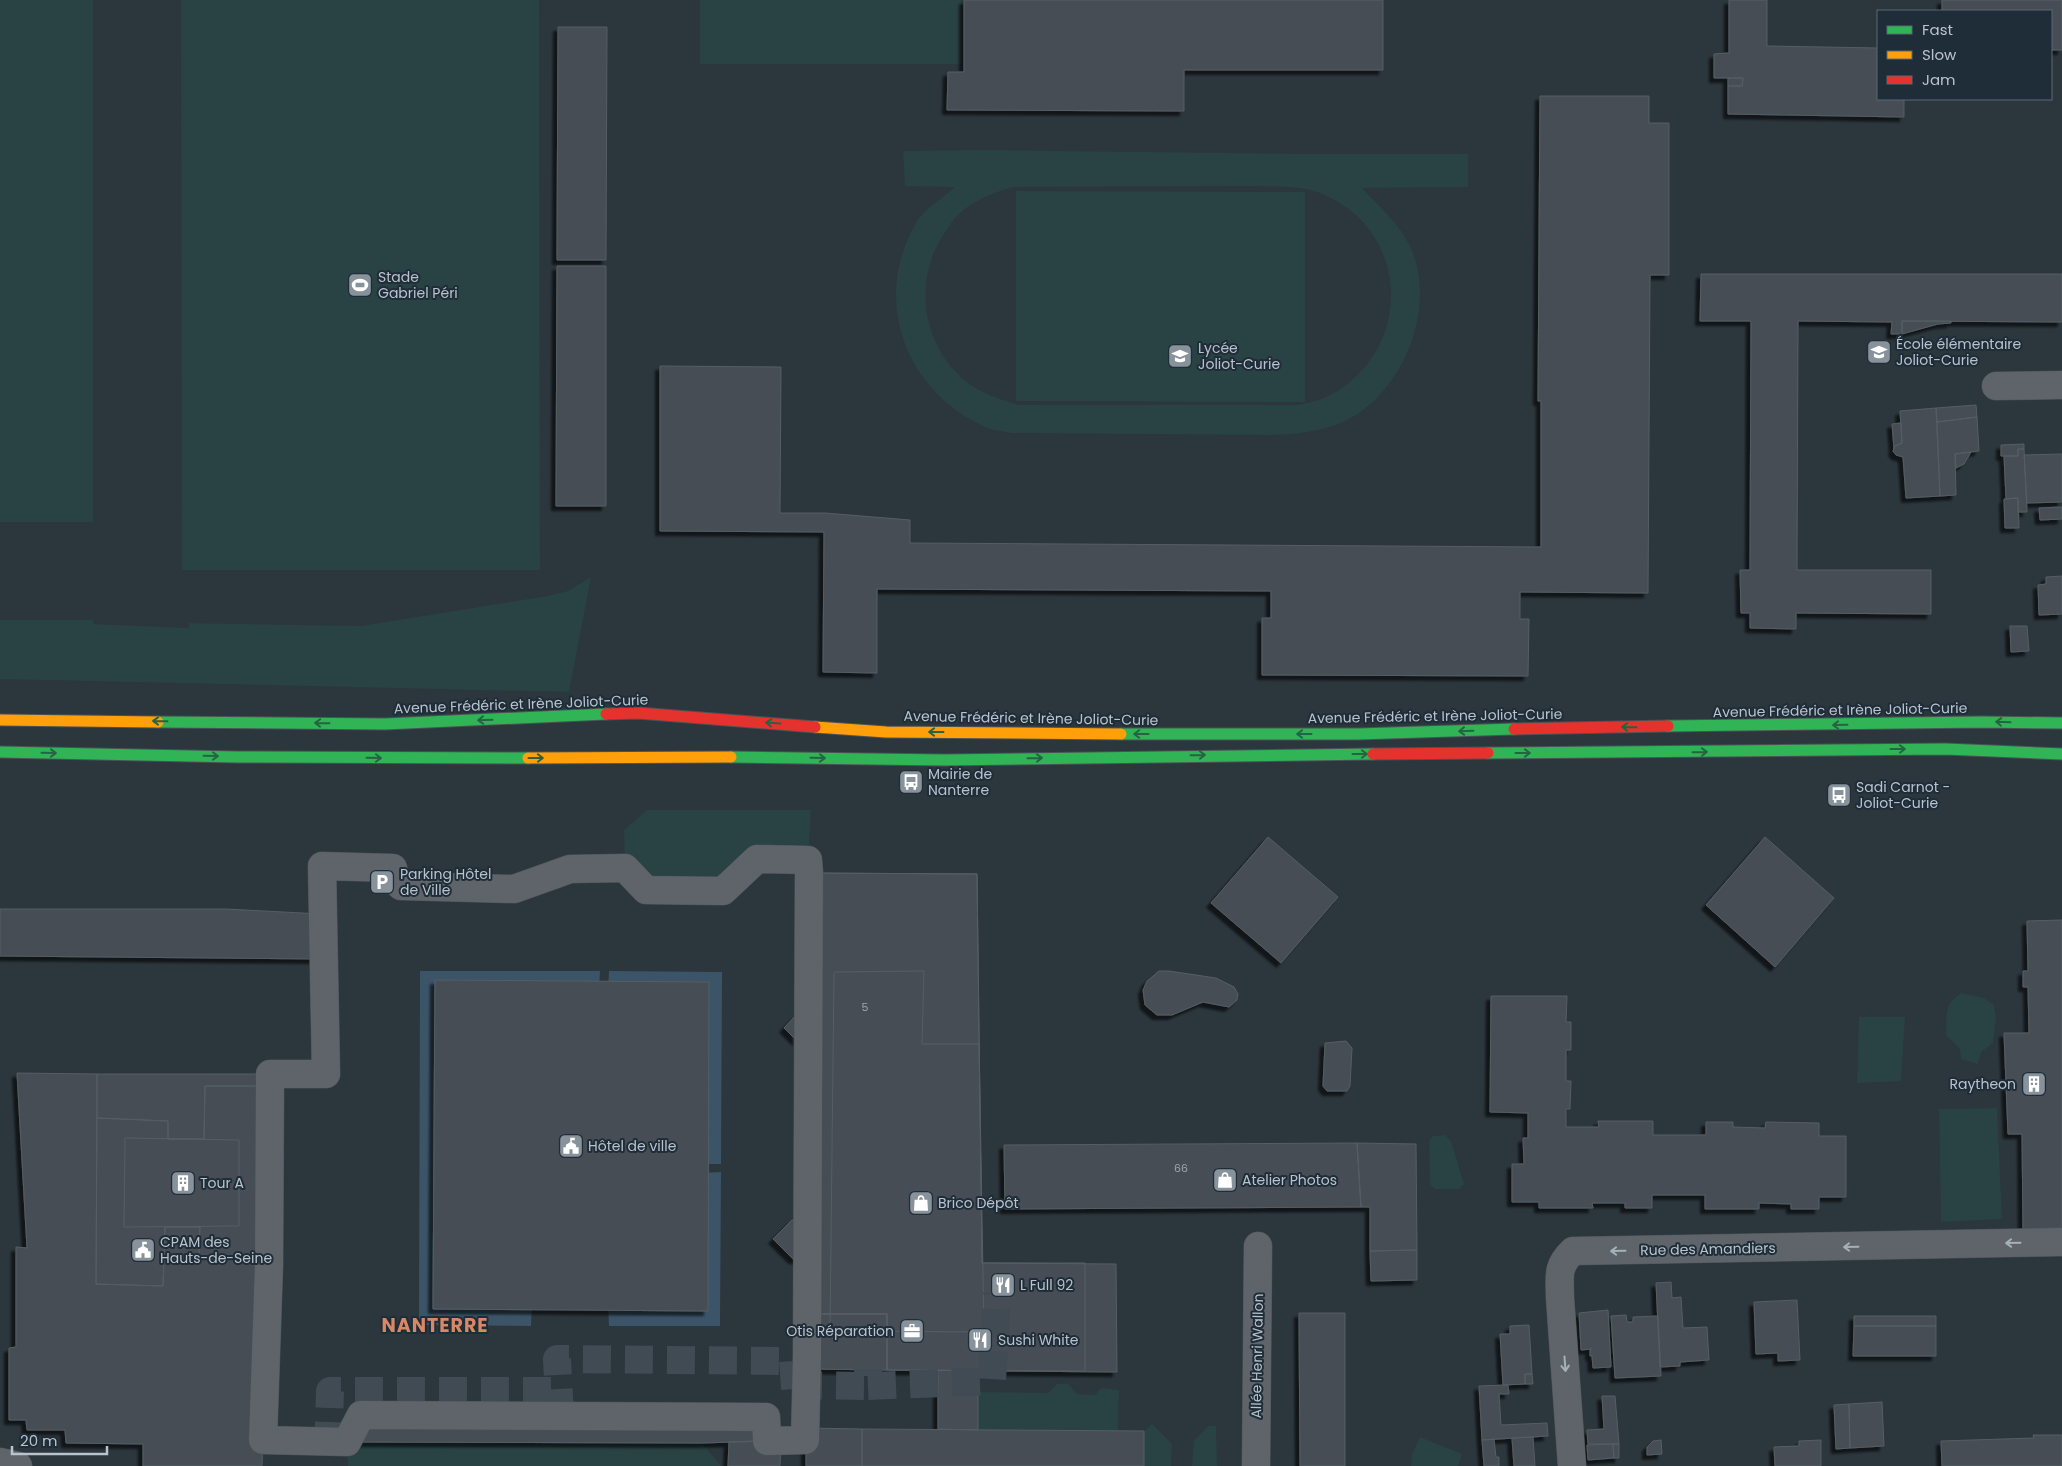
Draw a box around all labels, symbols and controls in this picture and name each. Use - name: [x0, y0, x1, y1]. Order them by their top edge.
- legend: [1877, 10, 2052, 100]
- text: Fast: [1922, 19, 1953, 40]
- text: Slow: [1922, 44, 1957, 65]
- text: Jam: [1922, 69, 1956, 90]
- place label: Stade Gabriel Péri: [378, 267, 458, 303]
- sports icon: Stade Gabriel Péri: [347, 272, 373, 298]
- place label: École élémentaire Joliot-Curie: [1896, 334, 2022, 370]
- place label: Lycée Joliot-Curie: [1198, 338, 1280, 374]
- school or university icon: École élémentaire Joliot-Curie: [1866, 339, 1892, 365]
- school or university icon: Lycée Joliot-Curie: [1167, 343, 1193, 369]
- street label: Avenue Frédéric et Irène Joliot-Curie: [393, 690, 649, 718]
- street label: Avenue Frédéric et Irène Joliot-Curie: [1712, 698, 1968, 722]
- street label: Avenue Frédéric et Irène Joliot-Curie: [1307, 704, 1563, 728]
- street label: Avenue Frédéric et Irène Joliot-Curie: [903, 706, 1159, 730]
- one-way arrow: [477, 715, 493, 724]
- one-way arrow: [152, 716, 168, 726]
- one-way arrow: [315, 718, 331, 728]
- one-way arrow: [1995, 718, 2011, 727]
- one-way arrow: [766, 719, 782, 728]
- one-way arrow: [1832, 720, 1848, 730]
- one-way arrow: [1621, 722, 1637, 731]
- one-way arrow: [1459, 726, 1475, 735]
- one-way arrow: [928, 727, 944, 737]
- one-way arrow: [1134, 729, 1150, 739]
- one-way arrow: [1296, 729, 1312, 739]
- one-way arrow: [1890, 744, 1906, 754]
- one-way arrow: [1692, 747, 1708, 757]
- one-way arrow: [40, 748, 56, 758]
- one-way arrow: [1514, 748, 1530, 758]
- one-way arrow: [1352, 749, 1368, 759]
- one-way arrow: [1189, 750, 1205, 760]
- one-way arrow: [202, 751, 219, 761]
- one-way arrow: [365, 753, 381, 763]
- one-way arrow: [528, 753, 544, 763]
- one-way arrow: [810, 753, 826, 763]
- one-way arrow: [1026, 753, 1043, 763]
- place label: Mairie de Nanterre: [928, 764, 993, 800]
- bus stop icon: Mairie de Nanterre: [898, 769, 924, 795]
- place label: Sadi Carnot - Joliot-Curie: [1856, 777, 1950, 813]
- bus stop icon: Sadi Carnot - Joliot-Curie: [1826, 782, 1852, 808]
- place label: Parking Hôtel de Ville: [400, 864, 491, 900]
- parking icon: Parking Hôtel de Ville: [369, 869, 395, 895]
- house number: 5: [862, 999, 869, 1015]
- building icon: Raytheon: [2021, 1071, 2047, 1097]
- place label: Raytheon: [1949, 1074, 2016, 1094]
- public building icon: Hôtel de ville: [558, 1133, 584, 1159]
- place label: Hôtel de ville: [588, 1136, 677, 1156]
- house number: 66: [1174, 1160, 1188, 1176]
- shop icon: Atelier Photos: [1212, 1167, 1238, 1193]
- building icon: Tour A: [170, 1170, 196, 1196]
- place label: Atelier Photos: [1242, 1170, 1337, 1190]
- place label: Tour A: [200, 1173, 244, 1193]
- shop icon: Brico Dépôt: [908, 1190, 934, 1216]
- place label: Brico Dépôt: [938, 1193, 1019, 1213]
- place label: CPAM des Hauts-de-Seine: [160, 1232, 272, 1268]
- public building icon: CPAM des Hauts-de-Seine: [130, 1237, 156, 1263]
- street label: Rue des Amandiers: [1640, 1238, 1776, 1260]
- one-way arrow: [2006, 1238, 2022, 1248]
- one-way arrow: [1843, 1242, 1860, 1252]
- one-way arrow: [1611, 1246, 1627, 1255]
- restaurant icon: L Full 92: [990, 1272, 1016, 1298]
- place label: L Full 92: [1020, 1275, 1073, 1295]
- street label: Allée Henri Wallon: [1246, 1293, 1268, 1419]
- district label: NANTERRE: [381, 1312, 489, 1339]
- office icon: Otis Réparation: [899, 1318, 925, 1344]
- place label: Otis Réparation: [786, 1321, 894, 1341]
- restaurant icon: Sushi White: [967, 1327, 993, 1353]
- place label: Sushi White: [998, 1330, 1079, 1350]
- one-way arrow: [1560, 1356, 1569, 1372]
- scale bar: [12, 1424, 108, 1456]
- text: 20 m: [20, 1430, 58, 1451]

